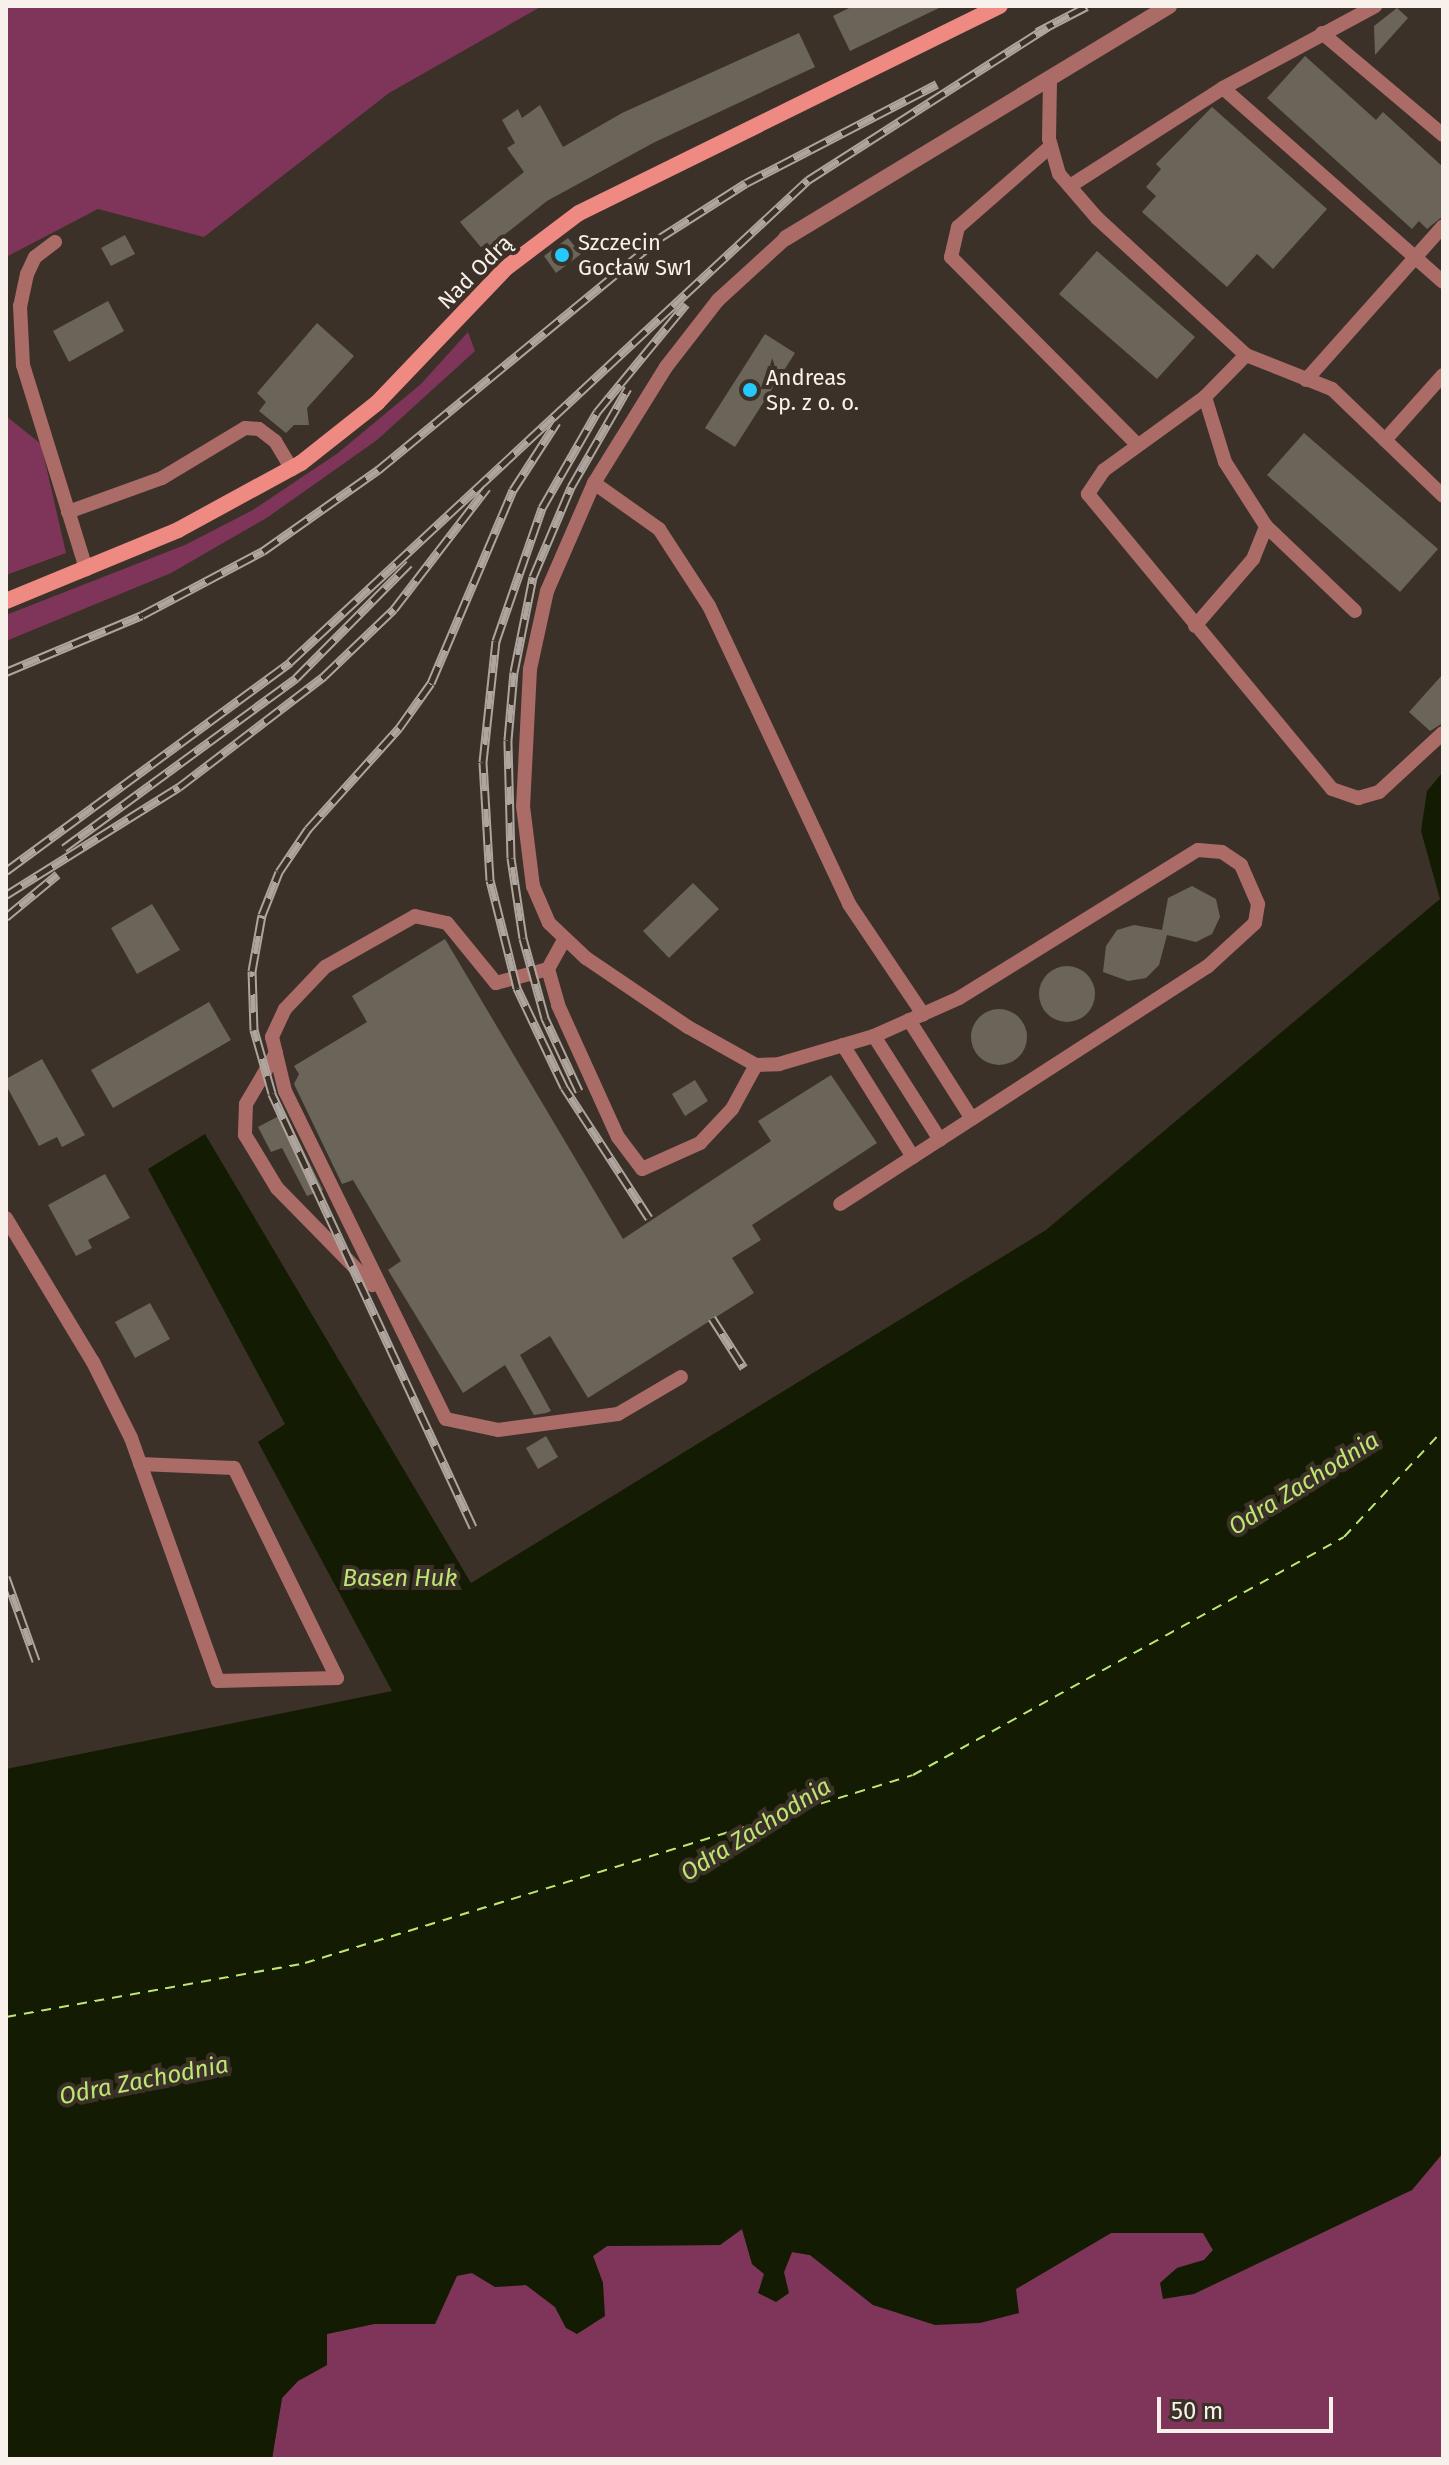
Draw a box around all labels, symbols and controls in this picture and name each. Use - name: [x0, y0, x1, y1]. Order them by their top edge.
- street label: Nad Odrą: [432, 229, 518, 315]
- place label: Szczecin Gocław Sw1: [578, 229, 692, 280]
- marker: Szczecin Gocław Sw1: [553, 246, 571, 264]
- place label: Andreas Sp. z o. o.: [766, 364, 859, 416]
- marker: Andreas Sp. z o. o.: [741, 381, 759, 399]
- water label: Odra Zachodnia: [1223, 1426, 1385, 1542]
- water label: Basen Huk: [343, 1565, 457, 1593]
- water label: Odra Zachodnia: [675, 1772, 837, 1888]
- water label: Odra Zachodnia: [57, 2050, 231, 2112]
- scale bar: [1161, 2381, 1337, 2431]
- text: 50 m: [1171, 2397, 1223, 2425]

